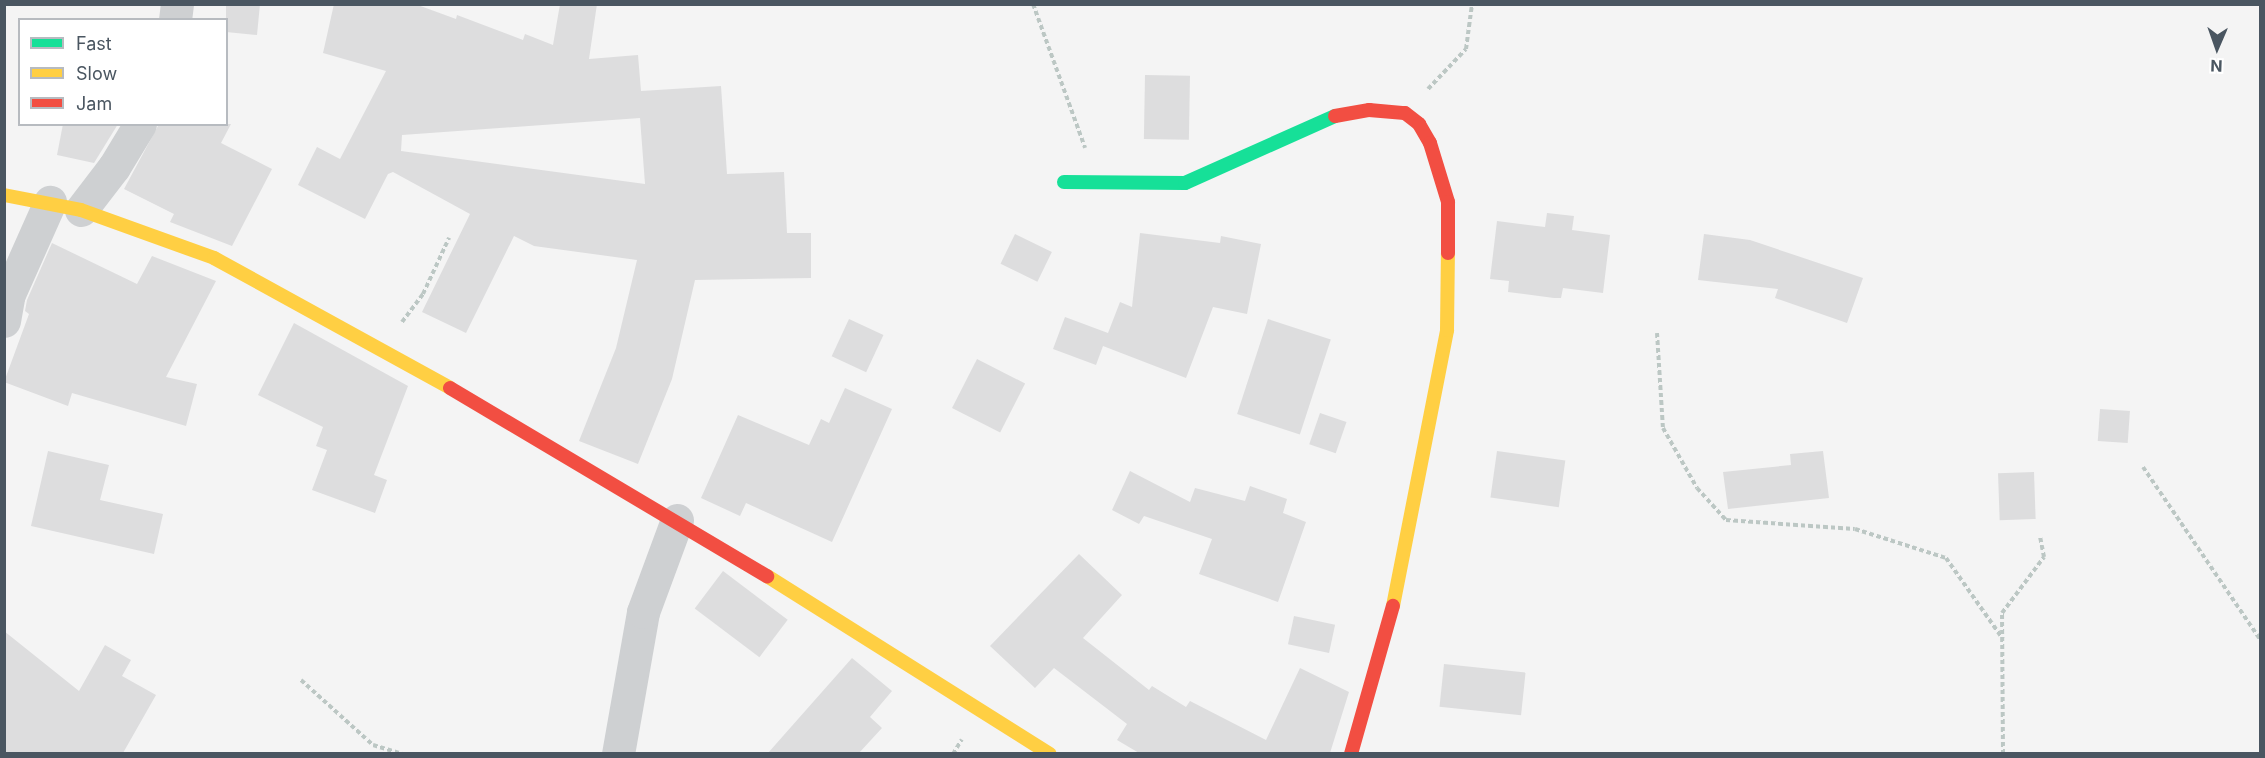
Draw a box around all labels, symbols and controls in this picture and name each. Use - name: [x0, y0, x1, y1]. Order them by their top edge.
- legend: [18, 18, 228, 126]
- north arrow: [2187, 18, 2247, 78]
- text: Fast: [76, 33, 112, 54]
- text: N: [2210, 56, 2223, 76]
- text: Slow: [76, 63, 117, 84]
- text: Jam: [76, 93, 112, 114]

